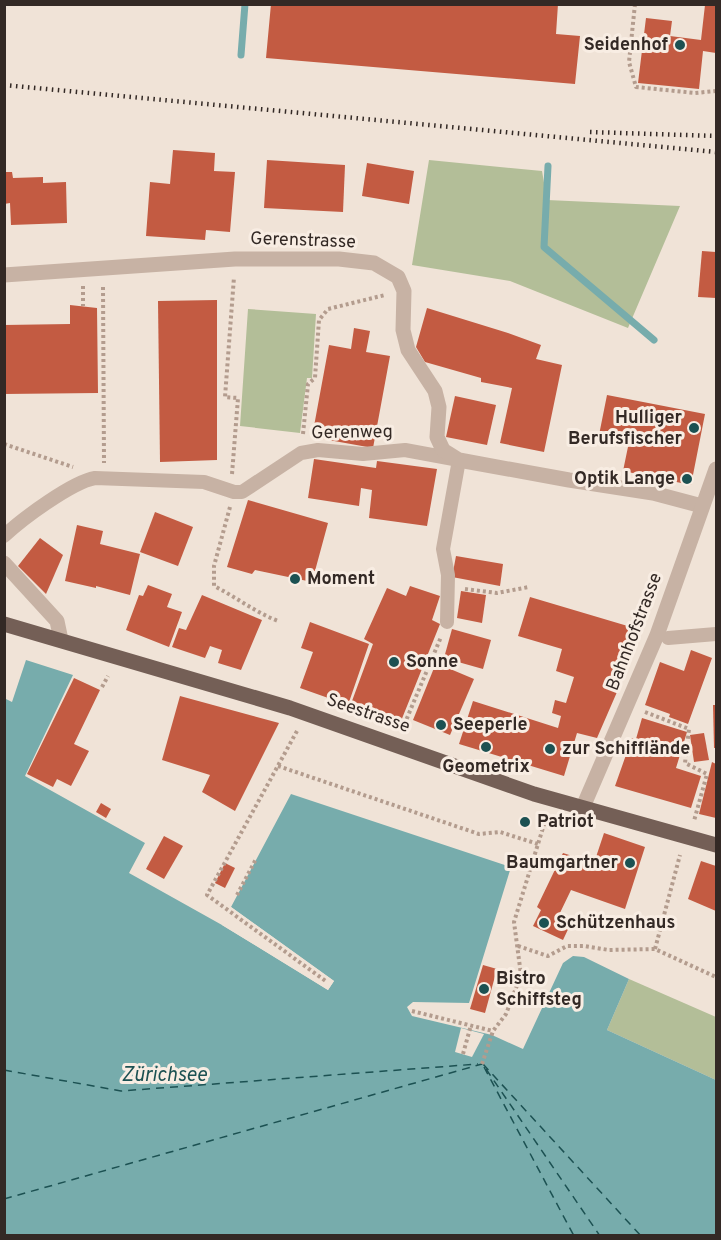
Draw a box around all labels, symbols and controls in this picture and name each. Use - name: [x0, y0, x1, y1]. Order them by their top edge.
- place label: Seidenhof: [584, 34, 668, 57]
- marker: Seidenhof: [673, 38, 687, 52]
- street label: Gerenstrasse: [250, 228, 356, 254]
- place label: Hulliger Berufsfischer: [568, 407, 683, 451]
- street label: Gerenweg: [311, 421, 393, 445]
- marker: Hulliger Berufsfischer: [687, 421, 701, 435]
- place label: Optik Lange: [574, 468, 675, 491]
- marker: Optik Lange: [680, 472, 694, 486]
- place label: Moment: [307, 568, 375, 591]
- street label: Bahnhofstrasse: [602, 570, 668, 694]
- marker: Moment: [288, 572, 302, 586]
- place label: Sonne: [406, 651, 458, 674]
- marker: Sonne: [387, 655, 401, 669]
- street label: Seestrasse: [323, 689, 413, 739]
- place label: Seeperle: [453, 714, 527, 737]
- marker: Seeperle: [434, 718, 448, 732]
- place label: zur Schifflände: [562, 738, 690, 761]
- marker: Geometrix: [479, 740, 493, 754]
- marker: zur Schifflände: [543, 742, 557, 756]
- place label: Geometrix: [442, 756, 530, 779]
- place label: Patriot: [537, 811, 594, 834]
- marker: Patriot: [518, 815, 532, 829]
- place label: Baumgartner: [506, 852, 618, 875]
- marker: Baumgartner: [623, 856, 637, 870]
- place label: Schützenhaus: [556, 912, 675, 935]
- marker: Schützenhaus: [537, 916, 551, 930]
- place label: Bistro Schiffsteg: [496, 968, 582, 1012]
- marker: Bistro Schiffsteg: [477, 982, 491, 996]
- water label: Zürichsee: [121, 1063, 208, 1089]

